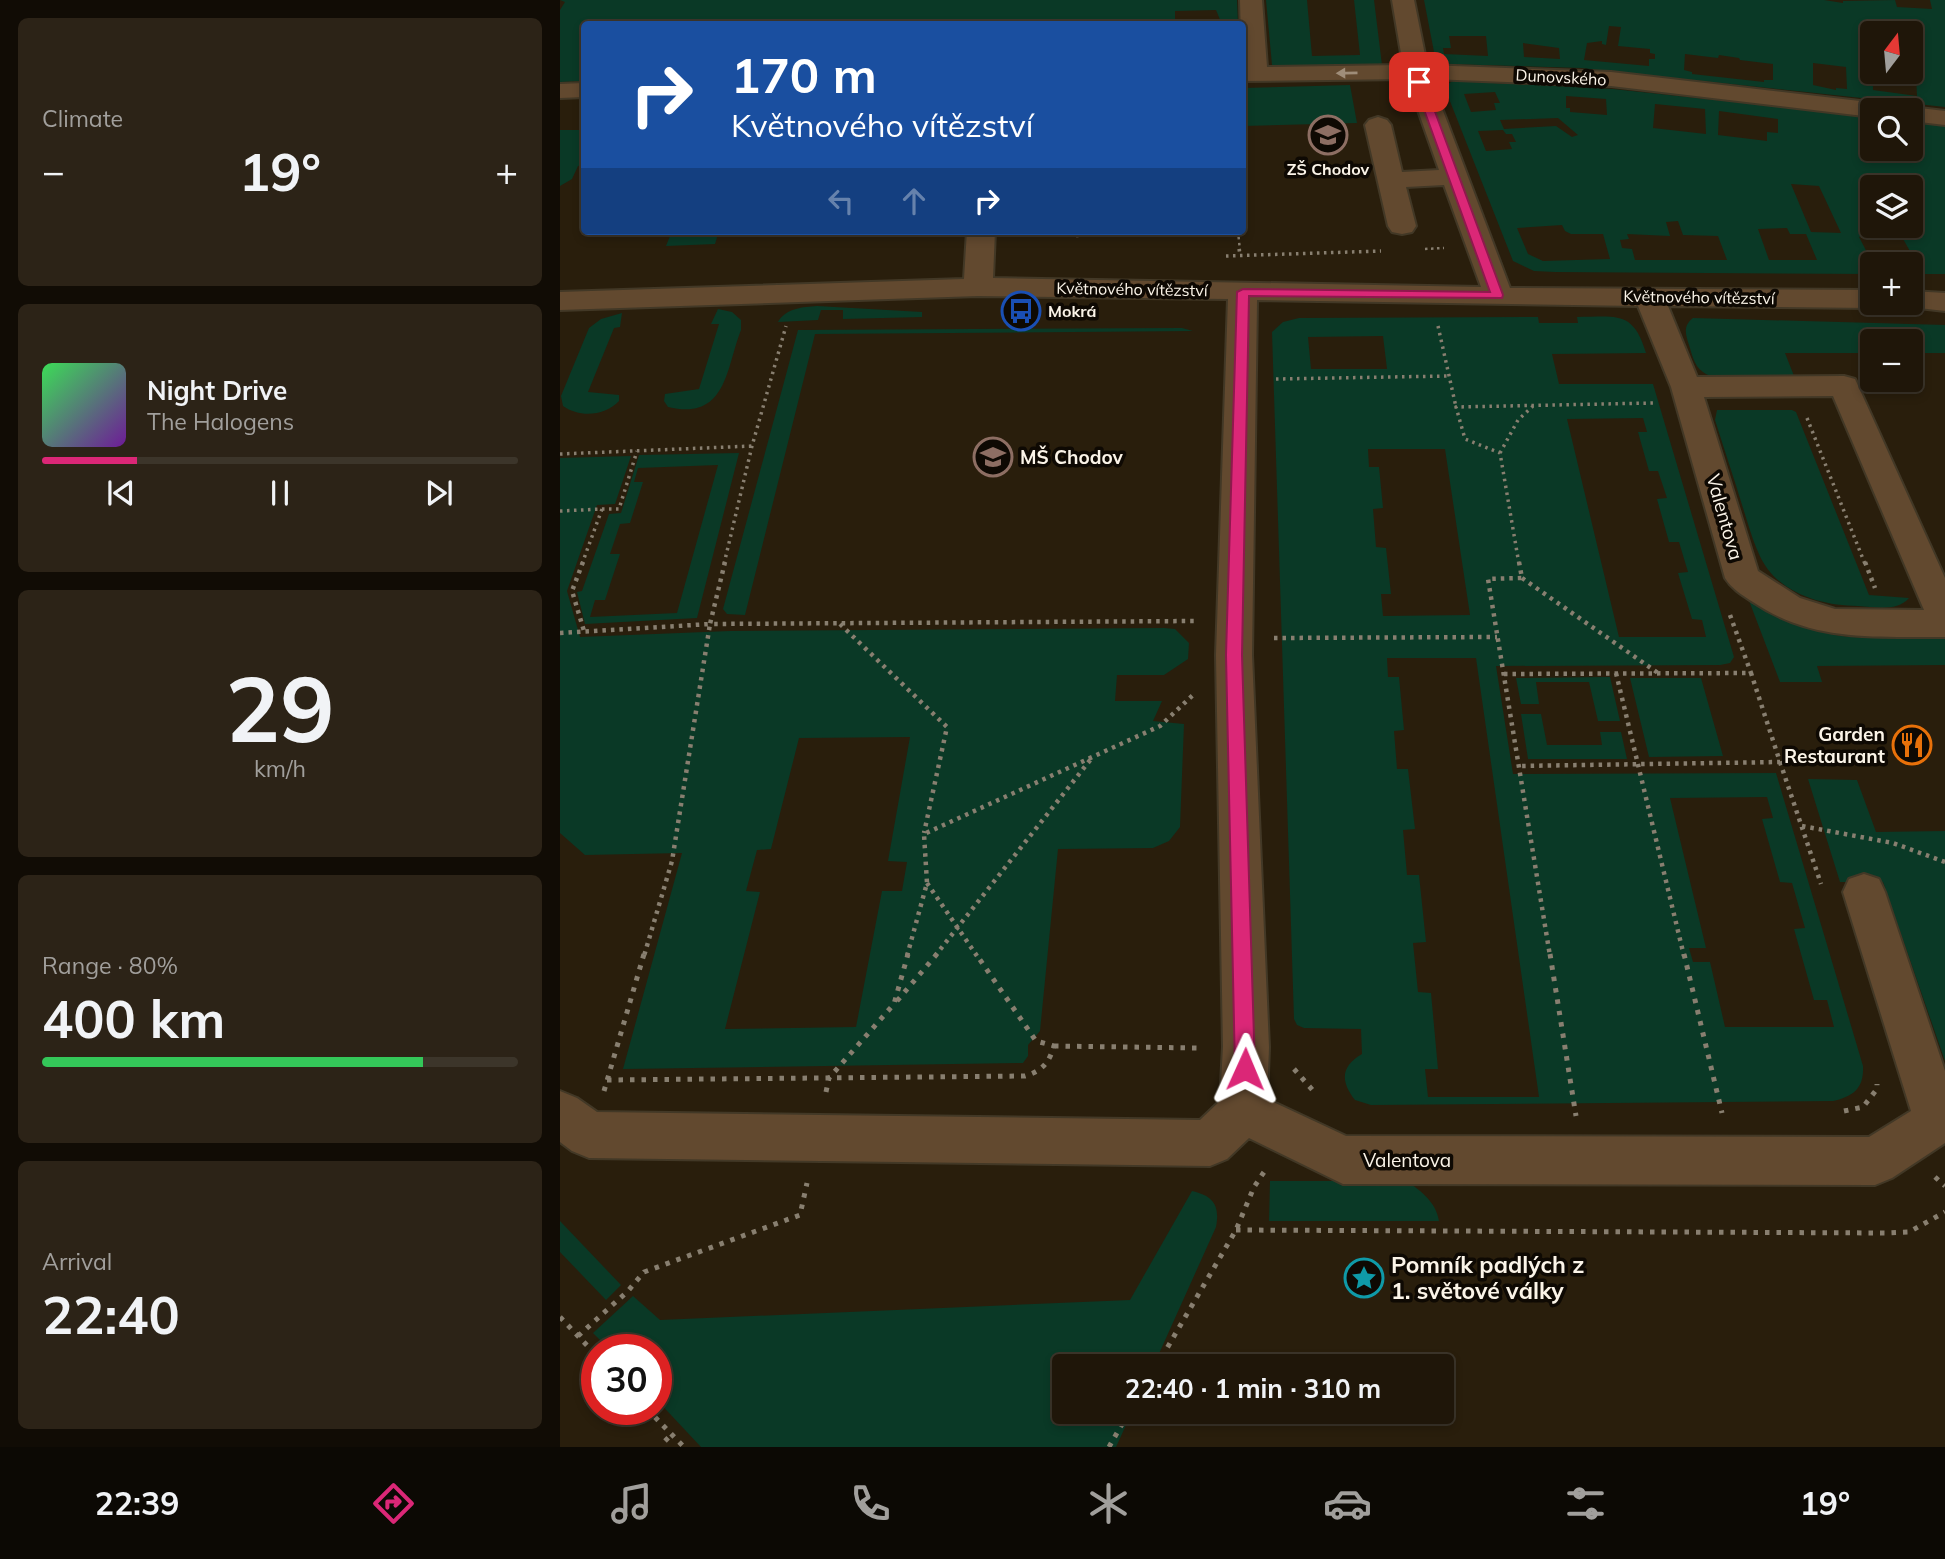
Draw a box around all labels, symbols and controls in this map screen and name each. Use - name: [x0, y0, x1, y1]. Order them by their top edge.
- north arrow: [1860, 21, 1923, 84]
- map controls: [1860, 21, 1923, 392]
- text: 170 m: [731, 44, 877, 105]
- icon: right: [616, 49, 707, 140]
- pin: [1389, 52, 1449, 112]
- icon: arrive: [1400, 63, 1438, 101]
- street label: Dunovského: [1515, 65, 1607, 89]
- one-way arrow: [1336, 67, 1358, 79]
- button: search: [1860, 98, 1923, 161]
- text: Climate: [42, 104, 123, 133]
- text: Květnového vítězství: [731, 105, 1033, 145]
- school or university icon: ZŠ Chodov: [1307, 114, 1349, 156]
- text: 19°: [239, 139, 321, 204]
- text: −: [42, 147, 65, 195]
- text: +: [495, 147, 518, 195]
- place label: ZŠ Chodov: [1287, 159, 1369, 179]
- button: layers: [1860, 175, 1923, 238]
- icon: left: [822, 182, 860, 220]
- icon: ahead: [895, 182, 933, 220]
- icon: right: [968, 182, 1006, 220]
- button: +: [1860, 252, 1923, 315]
- street label: Květnového vítězství: [1056, 278, 1209, 300]
- street label: Květnového vítězství: [1623, 286, 1776, 308]
- bus stop icon: Mokrá: [1000, 290, 1042, 332]
- place label: Mokrá: [1048, 301, 1096, 321]
- button: −: [1860, 329, 1923, 392]
- text: Night Drive: [147, 374, 287, 407]
- text: The Halogens: [147, 407, 294, 436]
- school or university icon: MŠ Chodov: [972, 436, 1014, 478]
- place label: MŠ Chodov: [1020, 445, 1124, 469]
- street label: Valentova: [1701, 471, 1749, 563]
- icon: previous: [102, 474, 140, 512]
- icon: pause: [261, 474, 299, 512]
- icon: next: [420, 474, 458, 512]
- text: 29: [225, 651, 335, 765]
- place label: Garden Restaurant: [1784, 722, 1885, 768]
- restaurant icon: Garden Restaurant: [1891, 724, 1933, 766]
- text: km/h: [254, 754, 306, 783]
- text: Range · 80%: [42, 951, 178, 980]
- text: 400 km: [42, 986, 225, 1051]
- position arrow: [1208, 1032, 1282, 1106]
- street label: Valentova: [1363, 1148, 1451, 1172]
- text: Arrival: [42, 1247, 112, 1276]
- place label: Pomník padlých z 1. světové války: [1391, 1250, 1584, 1305]
- place icon: Pomník padlých z 1. světové války: [1343, 1257, 1385, 1299]
- text: 22:40: [42, 1282, 180, 1347]
- speed limit sign: 30: [581, 1334, 672, 1425]
- text: 22:40 · 1 min · 310 m: [1125, 1372, 1381, 1405]
- icon: directions: [369, 1479, 418, 1528]
- icon: music: [607, 1479, 656, 1528]
- icon: phone: [846, 1479, 895, 1528]
- icon: climate: [1084, 1479, 1133, 1528]
- icon: car: [1323, 1479, 1372, 1528]
- icon: filters: [1561, 1479, 1610, 1528]
- text: 22:39: [95, 1483, 179, 1523]
- text: 19°: [1800, 1483, 1850, 1523]

